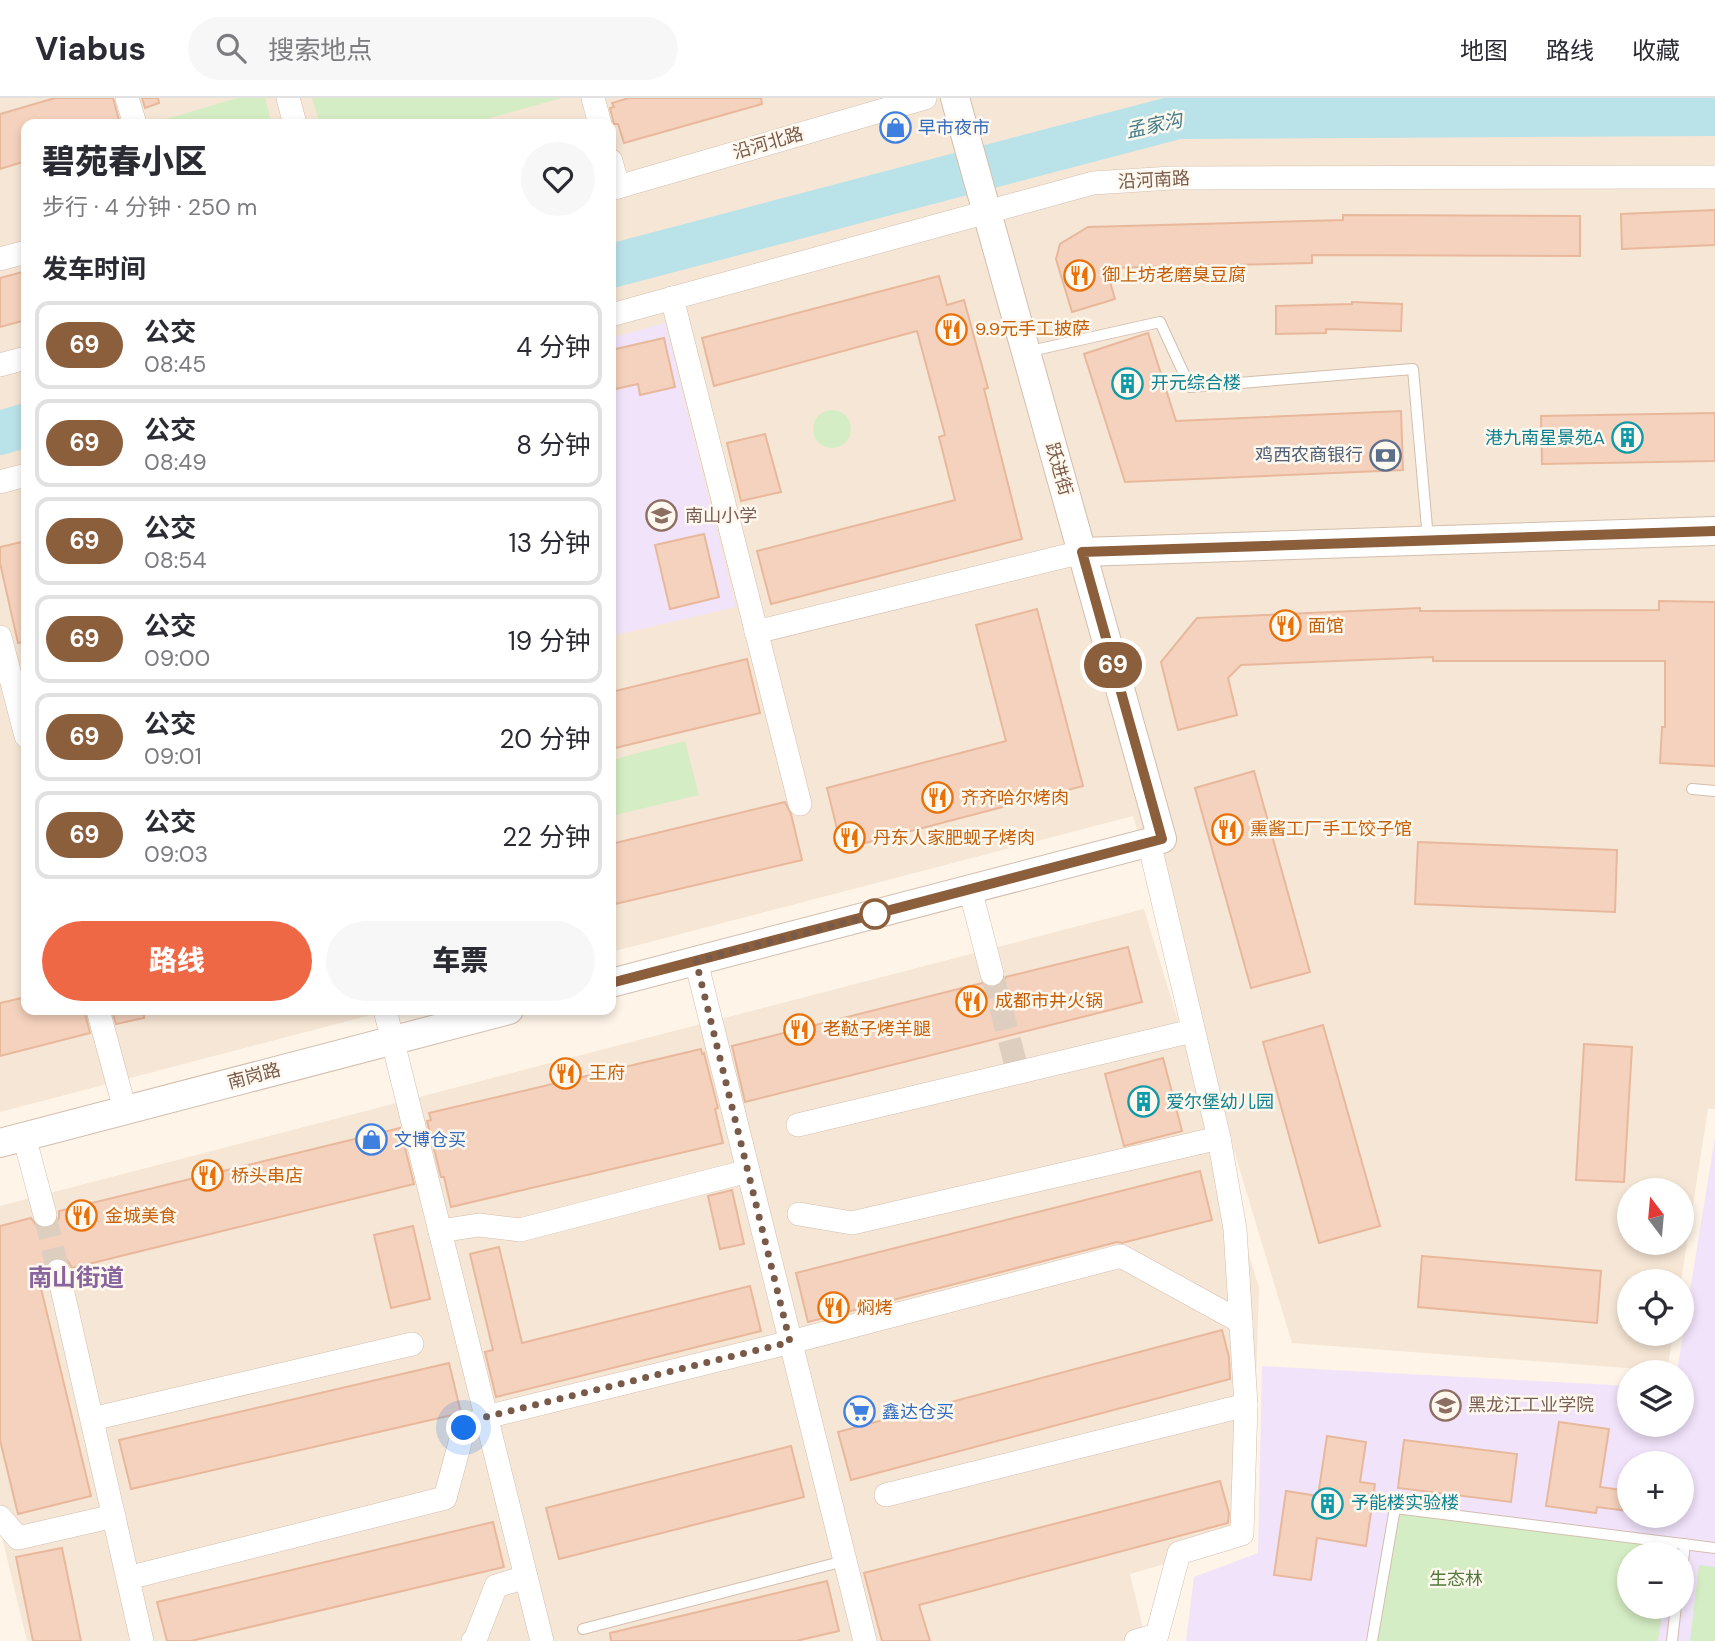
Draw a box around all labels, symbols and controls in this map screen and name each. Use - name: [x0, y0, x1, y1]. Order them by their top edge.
- search box: [188, 17, 678, 80]
- text: Viabus: [35, 27, 146, 70]
- icon: search: [212, 29, 250, 67]
- text: 搜索地点: [268, 33, 372, 67]
- text: 地图: [1460, 35, 1508, 66]
- text: 路线: [1546, 35, 1594, 66]
- text: 收藏: [1632, 35, 1680, 66]
- water label: 孟家沟: [1124, 107, 1187, 144]
- shop icon: 早市夜市: [878, 111, 912, 145]
- place label: 早市夜市: [918, 116, 990, 140]
- street label: 沿河北路: [730, 122, 806, 164]
- text: 碧苑春小区: [42, 140, 207, 183]
- button: heart: [521, 142, 595, 216]
- street label: 沿河南路: [1117, 166, 1191, 194]
- text: 步行 · 4 分钟 · 250 m: [42, 192, 257, 222]
- text: 发车时间: [42, 252, 146, 286]
- restaurant icon: 御上坊老磨臭豆腐: [1062, 258, 1096, 292]
- place label: 御上坊老磨臭豆腐: [1102, 263, 1246, 287]
- restaurant icon: 9.9元手工披萨: [935, 312, 969, 346]
- text: 公交: [144, 315, 196, 349]
- place label: 9.9元手工披萨: [975, 317, 1090, 341]
- text: 69: [70, 329, 99, 360]
- text: 4 分钟: [516, 330, 591, 364]
- text: 08:45: [144, 349, 206, 379]
- building icon: 开元综合楼: [1111, 366, 1145, 400]
- place label: 开元综合楼: [1151, 371, 1241, 395]
- text: 公交: [144, 413, 196, 447]
- building icon: 港九南星景苑A: [1611, 421, 1645, 455]
- place label: 港九南星景苑A: [1485, 426, 1605, 450]
- text: 69: [70, 427, 99, 458]
- text: 8 分钟: [516, 428, 591, 462]
- bank icon: 鸡西农商银行: [1369, 438, 1403, 472]
- street label: 跃进街: [1040, 440, 1078, 498]
- place label: 鸡西农商银行: [1255, 443, 1363, 467]
- text: 08:49: [144, 447, 207, 477]
- school or university icon: 南山小学: [645, 499, 679, 533]
- place label: 南山小学: [685, 504, 757, 528]
- text: 公交: [144, 511, 196, 545]
- text: 69: [70, 525, 99, 556]
- text: 13 分钟: [509, 526, 591, 560]
- text: 08:54: [144, 545, 206, 575]
- text: 公交: [144, 609, 196, 643]
- restaurant icon: 面馆: [1268, 609, 1302, 643]
- place label: 面馆: [1308, 614, 1344, 638]
- text: 69: [70, 623, 99, 654]
- text: 19 分钟: [508, 624, 591, 658]
- line badge: 69: [1082, 642, 1144, 688]
- text: 09:00: [144, 643, 210, 673]
- text: 69: [1098, 649, 1128, 680]
- text: 公交: [144, 707, 196, 741]
- text: 69: [70, 721, 99, 752]
- text: 20 分钟: [500, 722, 591, 756]
- text: 09:01: [144, 741, 202, 771]
- restaurant icon: 齐齐哈尔烤肉: [921, 781, 955, 815]
- place label: 齐齐哈尔烤肉: [961, 786, 1069, 810]
- text: 公交: [144, 805, 196, 839]
- restaurant icon: 熏酱工厂手工饺子馆: [1210, 812, 1244, 846]
- place label: 熏酱工厂手工饺子馆: [1250, 817, 1412, 841]
- text: 69: [70, 819, 99, 850]
- text: 22 分钟: [502, 820, 591, 854]
- restaurant icon: 丹东人家肥蚬子烤肉: [833, 821, 867, 855]
- place label: 丹东人家肥蚬子烤肉: [873, 826, 1035, 850]
- text: 09:03: [144, 839, 208, 869]
- unlabelled marker: [860, 899, 890, 929]
- button: 路线: [42, 921, 312, 1001]
- button: 车票: [326, 921, 595, 1001]
- restaurant icon: 成都市井火锅: [955, 984, 989, 1018]
- place label: 成都市井火锅: [995, 989, 1103, 1013]
- restaurant icon: 老鞑子烤羊腿: [783, 1012, 817, 1046]
- place label: 老鞑子烤羊腿: [823, 1017, 931, 1041]
- restaurant icon: 王府: [549, 1056, 583, 1090]
- street label: 南岗路: [225, 1057, 283, 1095]
- place label: 王府: [589, 1061, 625, 1085]
- building icon: 爱尔堡幼儿园: [1126, 1085, 1160, 1119]
- place label: 爱尔堡幼儿园: [1166, 1090, 1274, 1114]
- shop icon: 文博仓买: [354, 1123, 388, 1157]
- place label: 文博仓买: [394, 1128, 466, 1152]
- restaurant icon: 桥头串店: [191, 1159, 225, 1193]
- place label: 桥头串店: [231, 1164, 303, 1188]
- north arrow: [1617, 1178, 1694, 1255]
- map controls: [1617, 1178, 1694, 1619]
- restaurant icon: 金城美食: [65, 1199, 99, 1233]
- place label: 金城美食: [105, 1204, 177, 1228]
- district label: 南山街道: [28, 1262, 124, 1293]
- button: locate: [1617, 1269, 1694, 1346]
- restaurant icon: 焖烤: [817, 1291, 851, 1325]
- place label: 焖烤: [857, 1296, 893, 1320]
- button: layers: [1617, 1360, 1694, 1437]
- school or university icon: 黑龙江工业学院: [1428, 1388, 1462, 1422]
- place label: 黑龙江工业学院: [1468, 1393, 1594, 1417]
- supermarket icon: 鑫达仓买: [842, 1395, 876, 1429]
- place label: 鑫达仓买: [882, 1400, 954, 1424]
- your location: [446, 1410, 481, 1445]
- button: +: [1617, 1451, 1694, 1528]
- building icon: 予能楼实验楼: [1311, 1486, 1345, 1520]
- place label: 予能楼实验楼: [1351, 1491, 1459, 1515]
- button: −: [1617, 1542, 1694, 1619]
- park label: 生态林: [1429, 1567, 1483, 1591]

